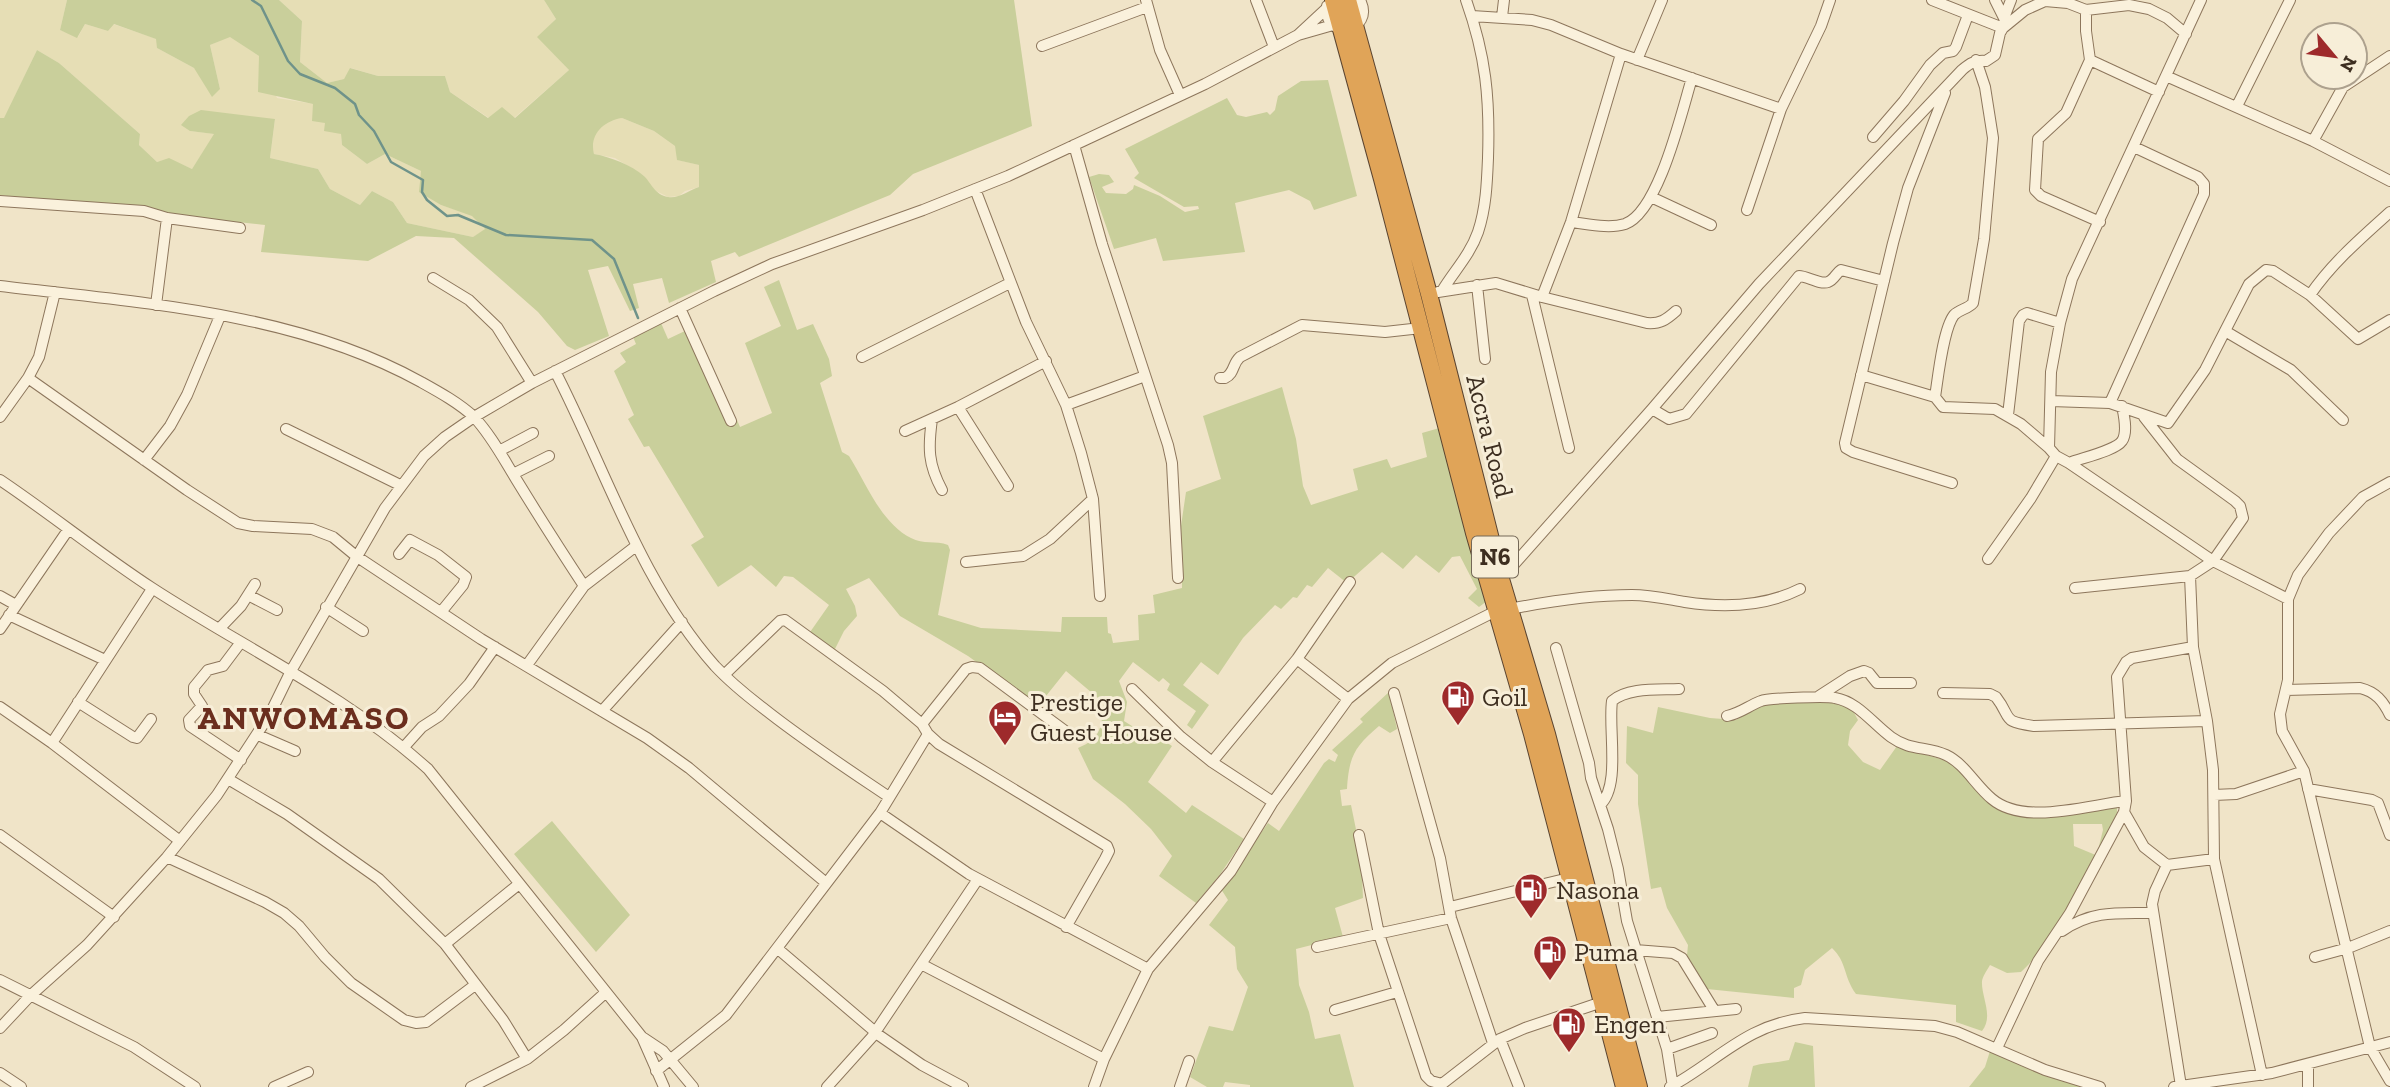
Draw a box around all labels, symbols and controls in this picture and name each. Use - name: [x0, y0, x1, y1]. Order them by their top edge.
- north arrow: [2299, 21, 2369, 91]
- text: N: [2335, 52, 2362, 76]
- street label: Accra Road: [1459, 371, 1521, 501]
- road number: N6: [1472, 536, 1518, 578]
- fuel station icon: Goil: [1439, 678, 1477, 727]
- place label: Goil: [1482, 681, 1528, 713]
- place label: Prestige Guest House: [1030, 686, 1172, 748]
- district label: ANWOMASO: [198, 698, 410, 737]
- hotel icon: Prestige Guest House: [986, 698, 1024, 747]
- fuel station icon: Nasona: [1512, 871, 1550, 920]
- place label: Nasona: [1556, 874, 1640, 906]
- fuel station icon: Puma: [1531, 933, 1569, 982]
- place label: Puma: [1574, 936, 1639, 968]
- fuel station icon: Engen: [1550, 1005, 1588, 1054]
- place label: Engen: [1594, 1008, 1666, 1040]

